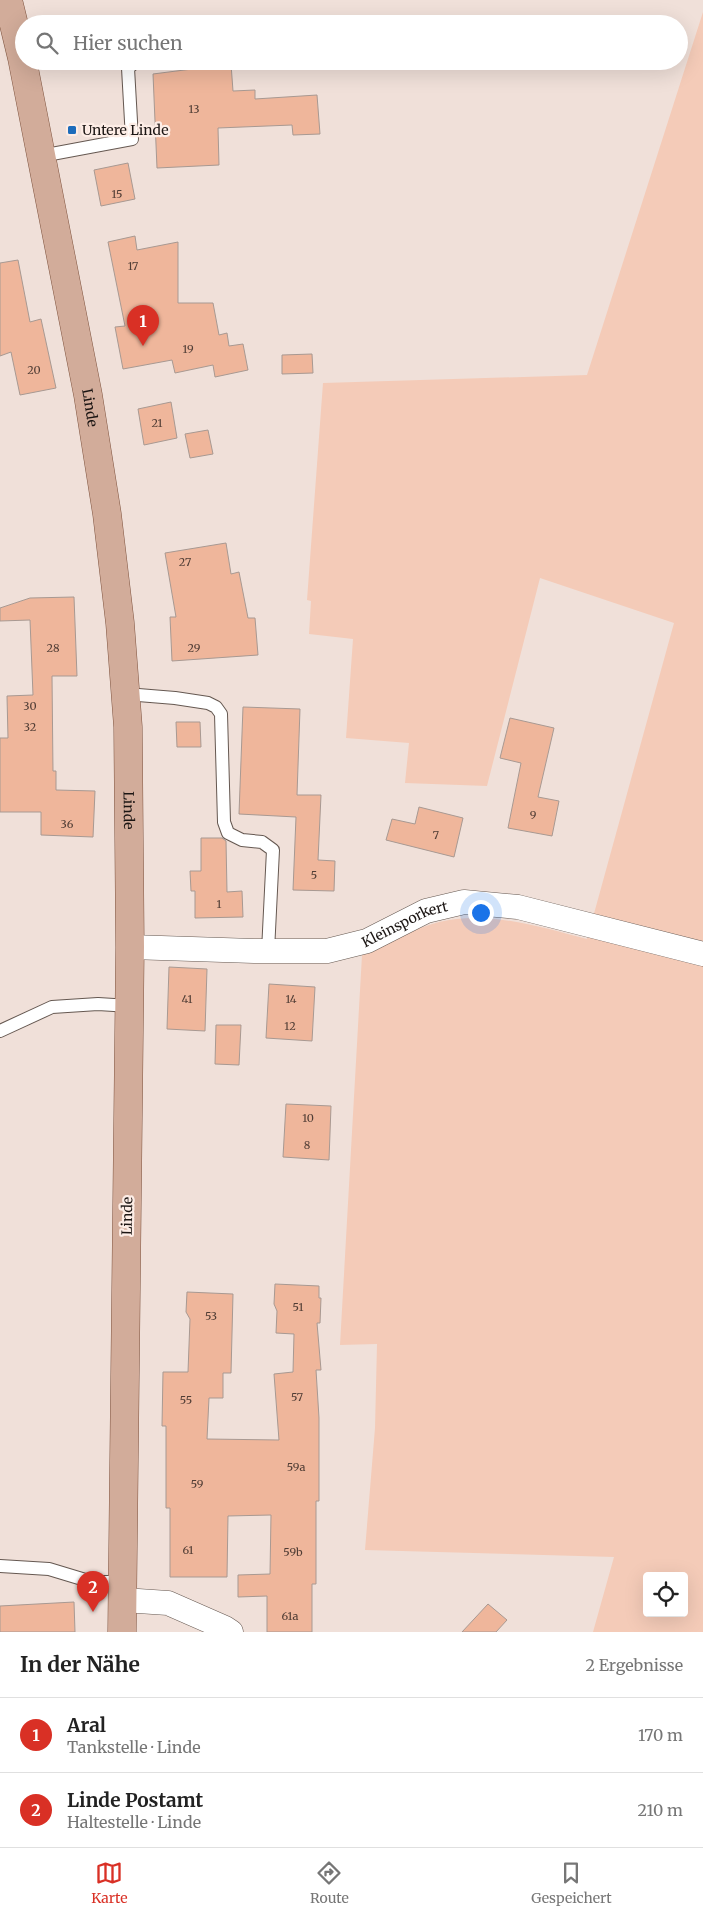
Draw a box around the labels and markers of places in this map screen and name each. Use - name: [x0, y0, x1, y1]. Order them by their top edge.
- place label: Untere Linde: [82, 121, 168, 139]
- marker: Untere Linde: [66, 124, 78, 136]
- pin: 1: [127, 305, 159, 346]
- pin: 2: [77, 1571, 109, 1612]

